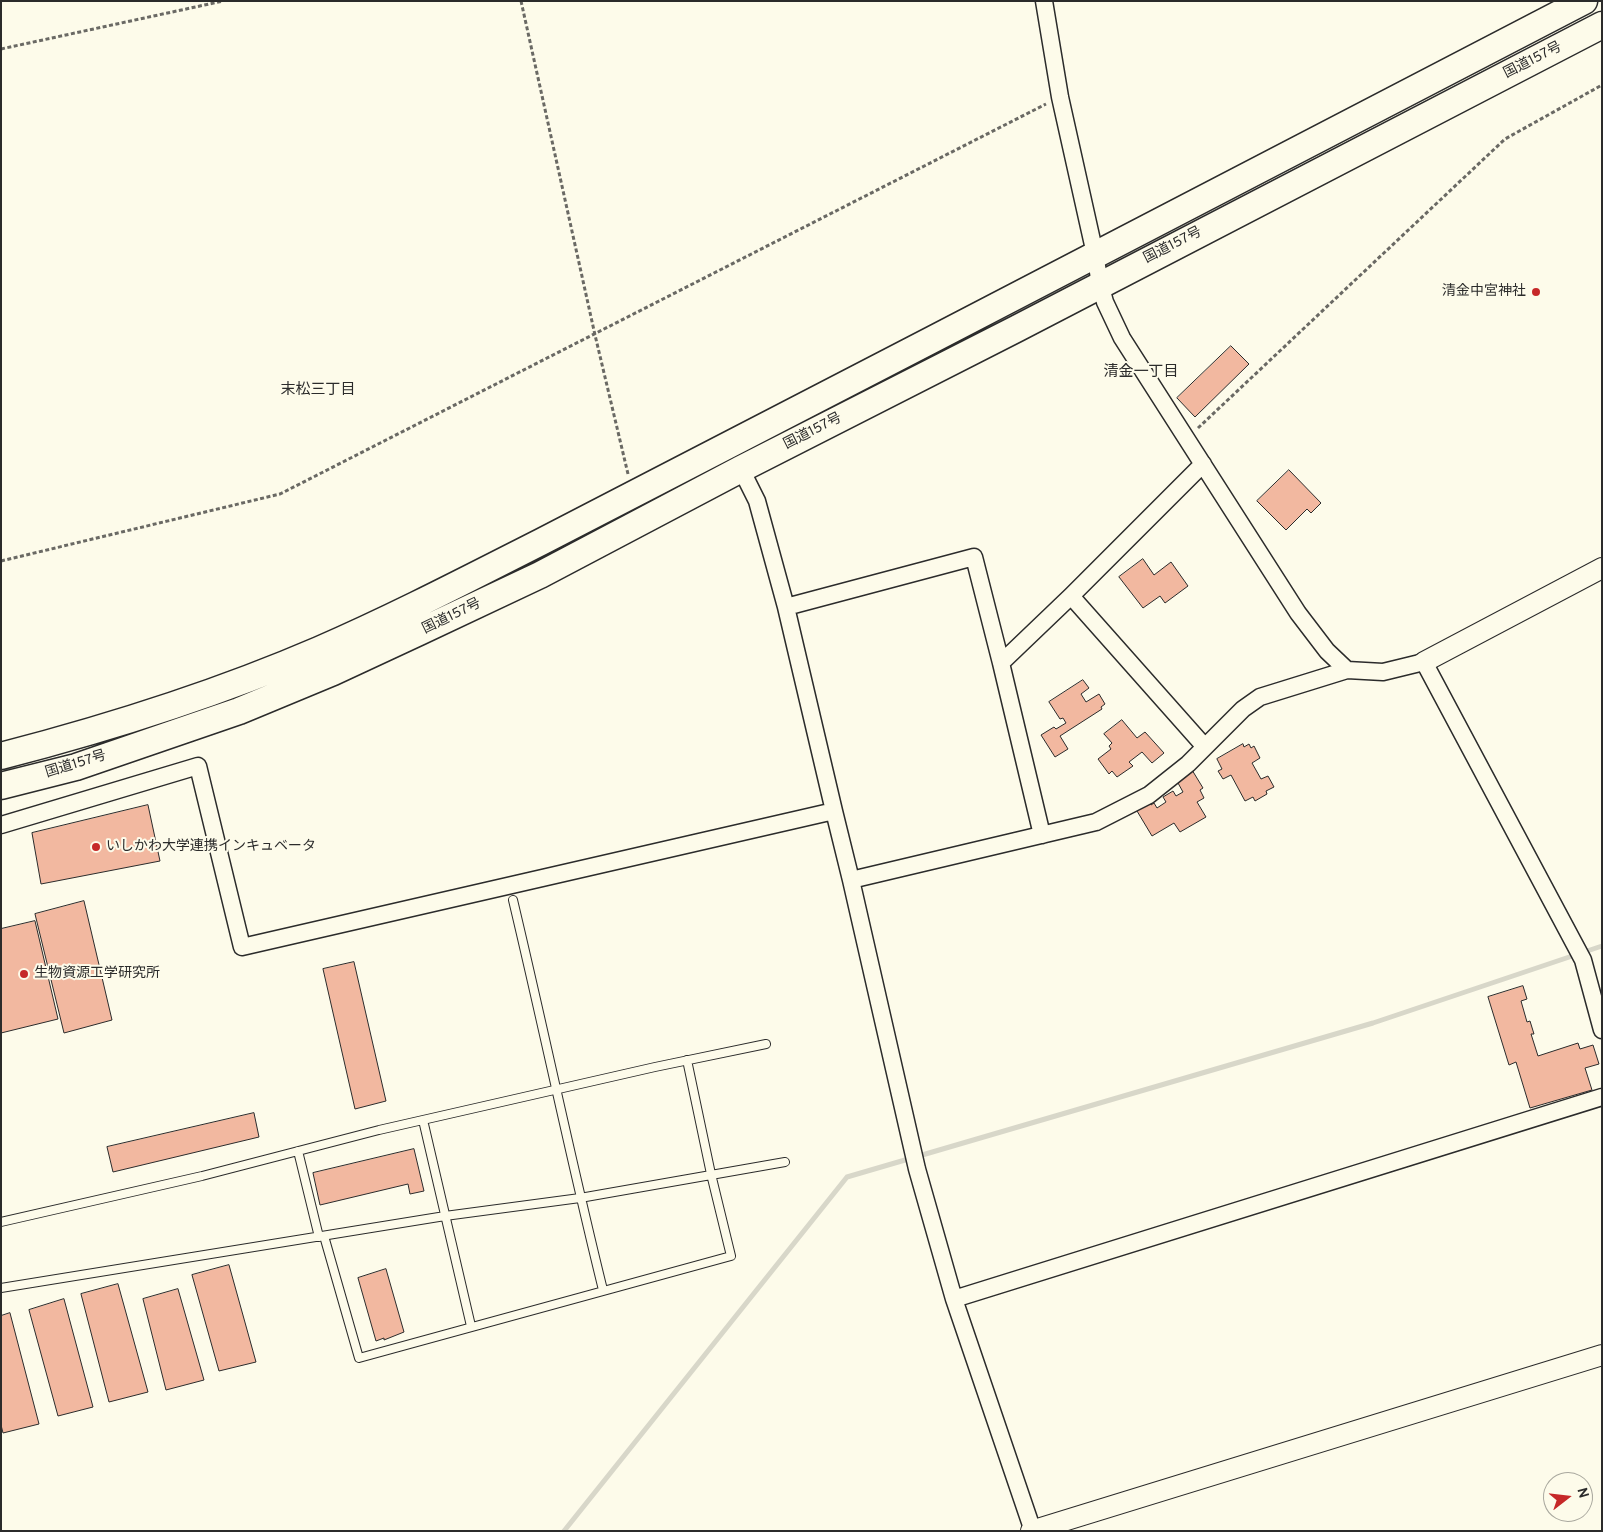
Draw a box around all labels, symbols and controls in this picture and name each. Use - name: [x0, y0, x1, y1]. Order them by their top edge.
- street label: 国道157号: [1501, 39, 1565, 83]
- street label: 国道157号: [1141, 224, 1205, 268]
- place label: 清金中宮神社: [1442, 284, 1526, 300]
- marker: 清金中宮神社: [1530, 286, 1542, 298]
- district label: 清金一丁目: [1104, 364, 1178, 382]
- district label: 末松三丁目: [281, 382, 355, 400]
- street label: 国道157号: [781, 410, 845, 454]
- street label: 国道157号: [420, 596, 484, 638]
- street label: 国道157号: [43, 748, 109, 782]
- place label: いしかわ大学連携インキュベータ: [106, 839, 316, 855]
- marker: いしかわ大学連携インキュベータ: [90, 841, 102, 853]
- place label: 生物資源工学研究所: [34, 966, 160, 982]
- marker: 生物資源工学研究所: [18, 968, 30, 980]
- north arrow: [1543, 1472, 1593, 1522]
- text: N: [1572, 1486, 1591, 1500]

